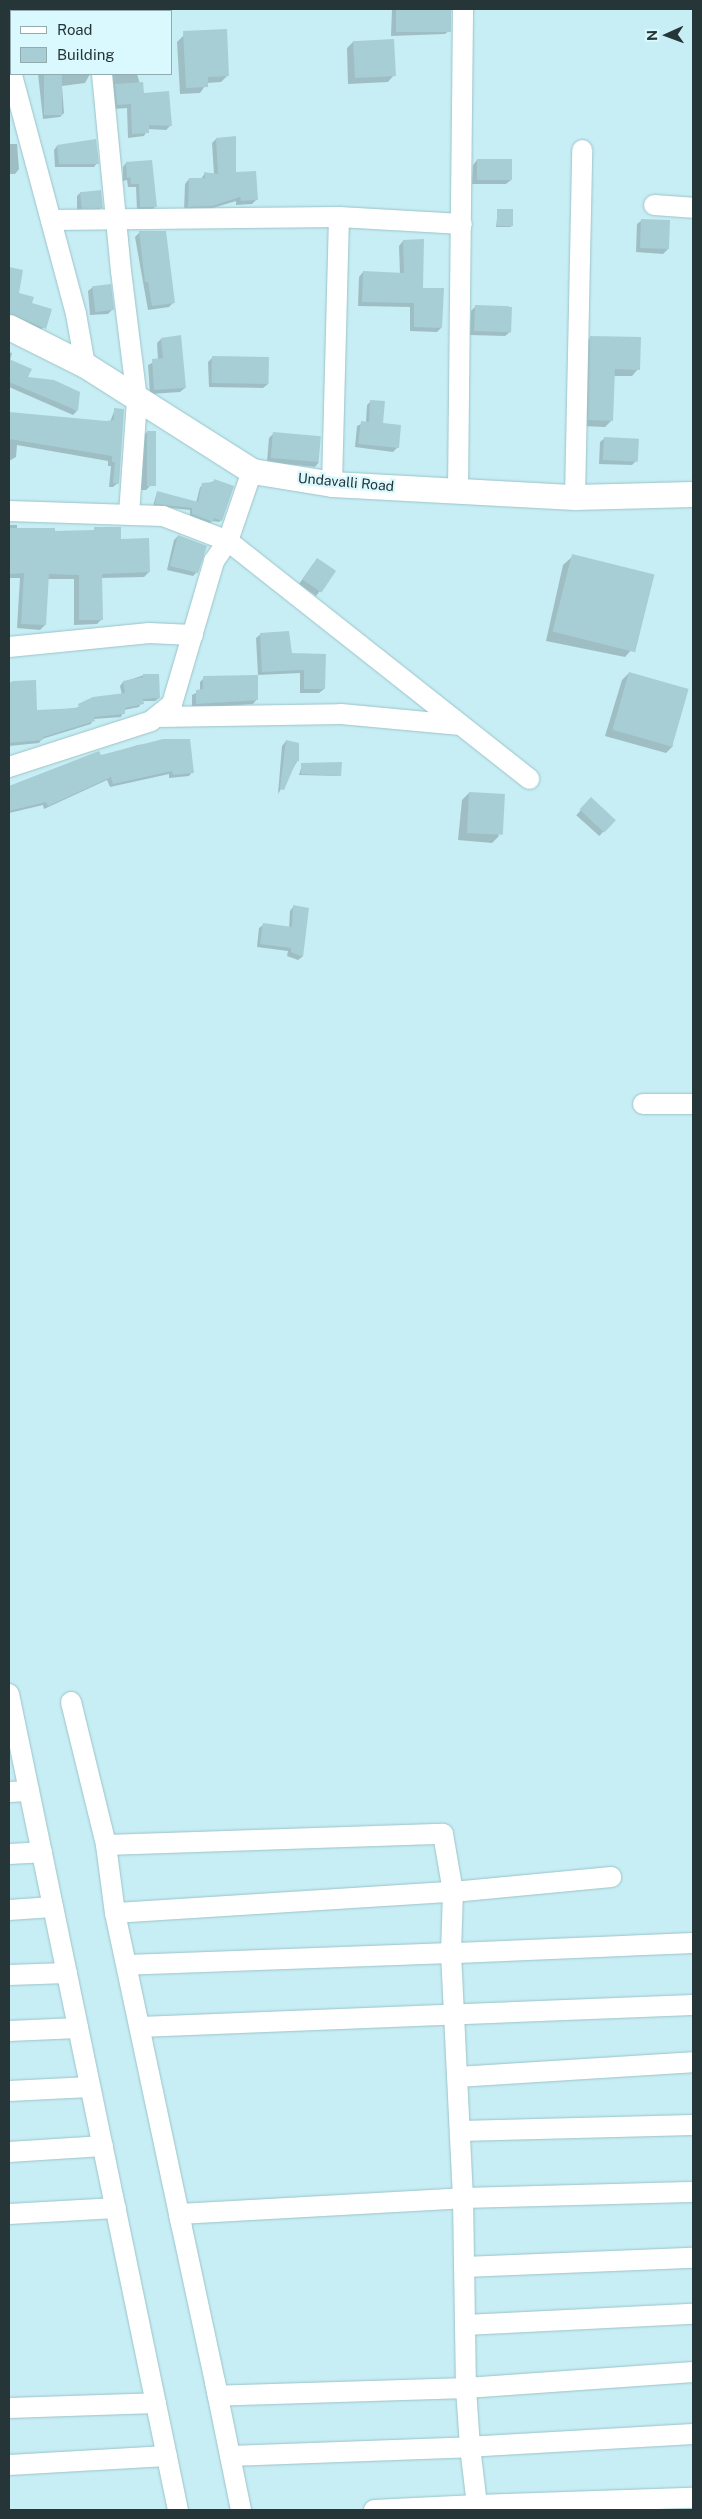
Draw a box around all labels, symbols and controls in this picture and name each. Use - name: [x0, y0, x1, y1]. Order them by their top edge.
- legend: [10, 10, 172, 75]
- north arrow: [642, 10, 692, 60]
- text: Road: [57, 21, 93, 38]
- text: N: [644, 30, 660, 41]
- text: Building: [57, 46, 115, 63]
- street label: Undavalli Road: [297, 469, 395, 495]

